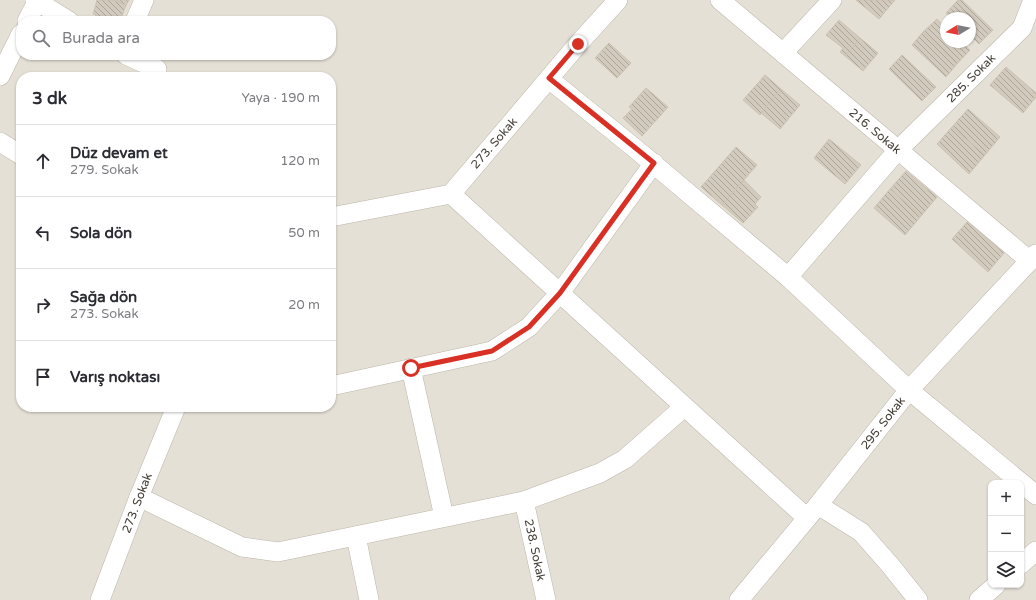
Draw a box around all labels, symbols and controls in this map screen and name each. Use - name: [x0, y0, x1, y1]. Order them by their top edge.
- north arrow: [940, 12, 976, 48]
- search box: [16, 16, 336, 60]
- icon: search: [30, 27, 52, 49]
- text: Burada ara: [62, 29, 140, 47]
- route end: [569, 35, 587, 53]
- street label: 285. Sokak: [944, 50, 999, 105]
- text: 3 dk: [32, 88, 67, 109]
- text: Yaya · 190 m: [241, 90, 320, 106]
- street label: 216. Sokak: [846, 105, 904, 157]
- street label: 273. Sokak: [468, 114, 520, 171]
- text: Düz devam et: [70, 144, 168, 162]
- icon: ahead: [32, 150, 54, 172]
- text: 120 m: [280, 153, 320, 169]
- text: 279. Sokak: [70, 162, 139, 178]
- icon: left: [32, 222, 54, 244]
- text: Sola dön: [70, 224, 132, 242]
- text: 50 m: [288, 225, 320, 241]
- text: Sağa dön: [70, 288, 137, 306]
- icon: right: [32, 294, 54, 316]
- text: 20 m: [288, 297, 320, 313]
- text: 273. Sokak: [70, 306, 139, 322]
- route start: [402, 359, 420, 377]
- icon: arrive: [32, 366, 54, 388]
- text: Varış noktası: [70, 368, 160, 386]
- street label: 295. Sokak: [858, 393, 908, 452]
- street label: 273. Sokak: [119, 471, 155, 535]
- map controls: [988, 480, 1024, 588]
- button: +: [988, 480, 1024, 516]
- button: −: [988, 516, 1024, 552]
- street label: 238. Sokak: [522, 518, 549, 583]
- button: layers: [988, 552, 1024, 588]

